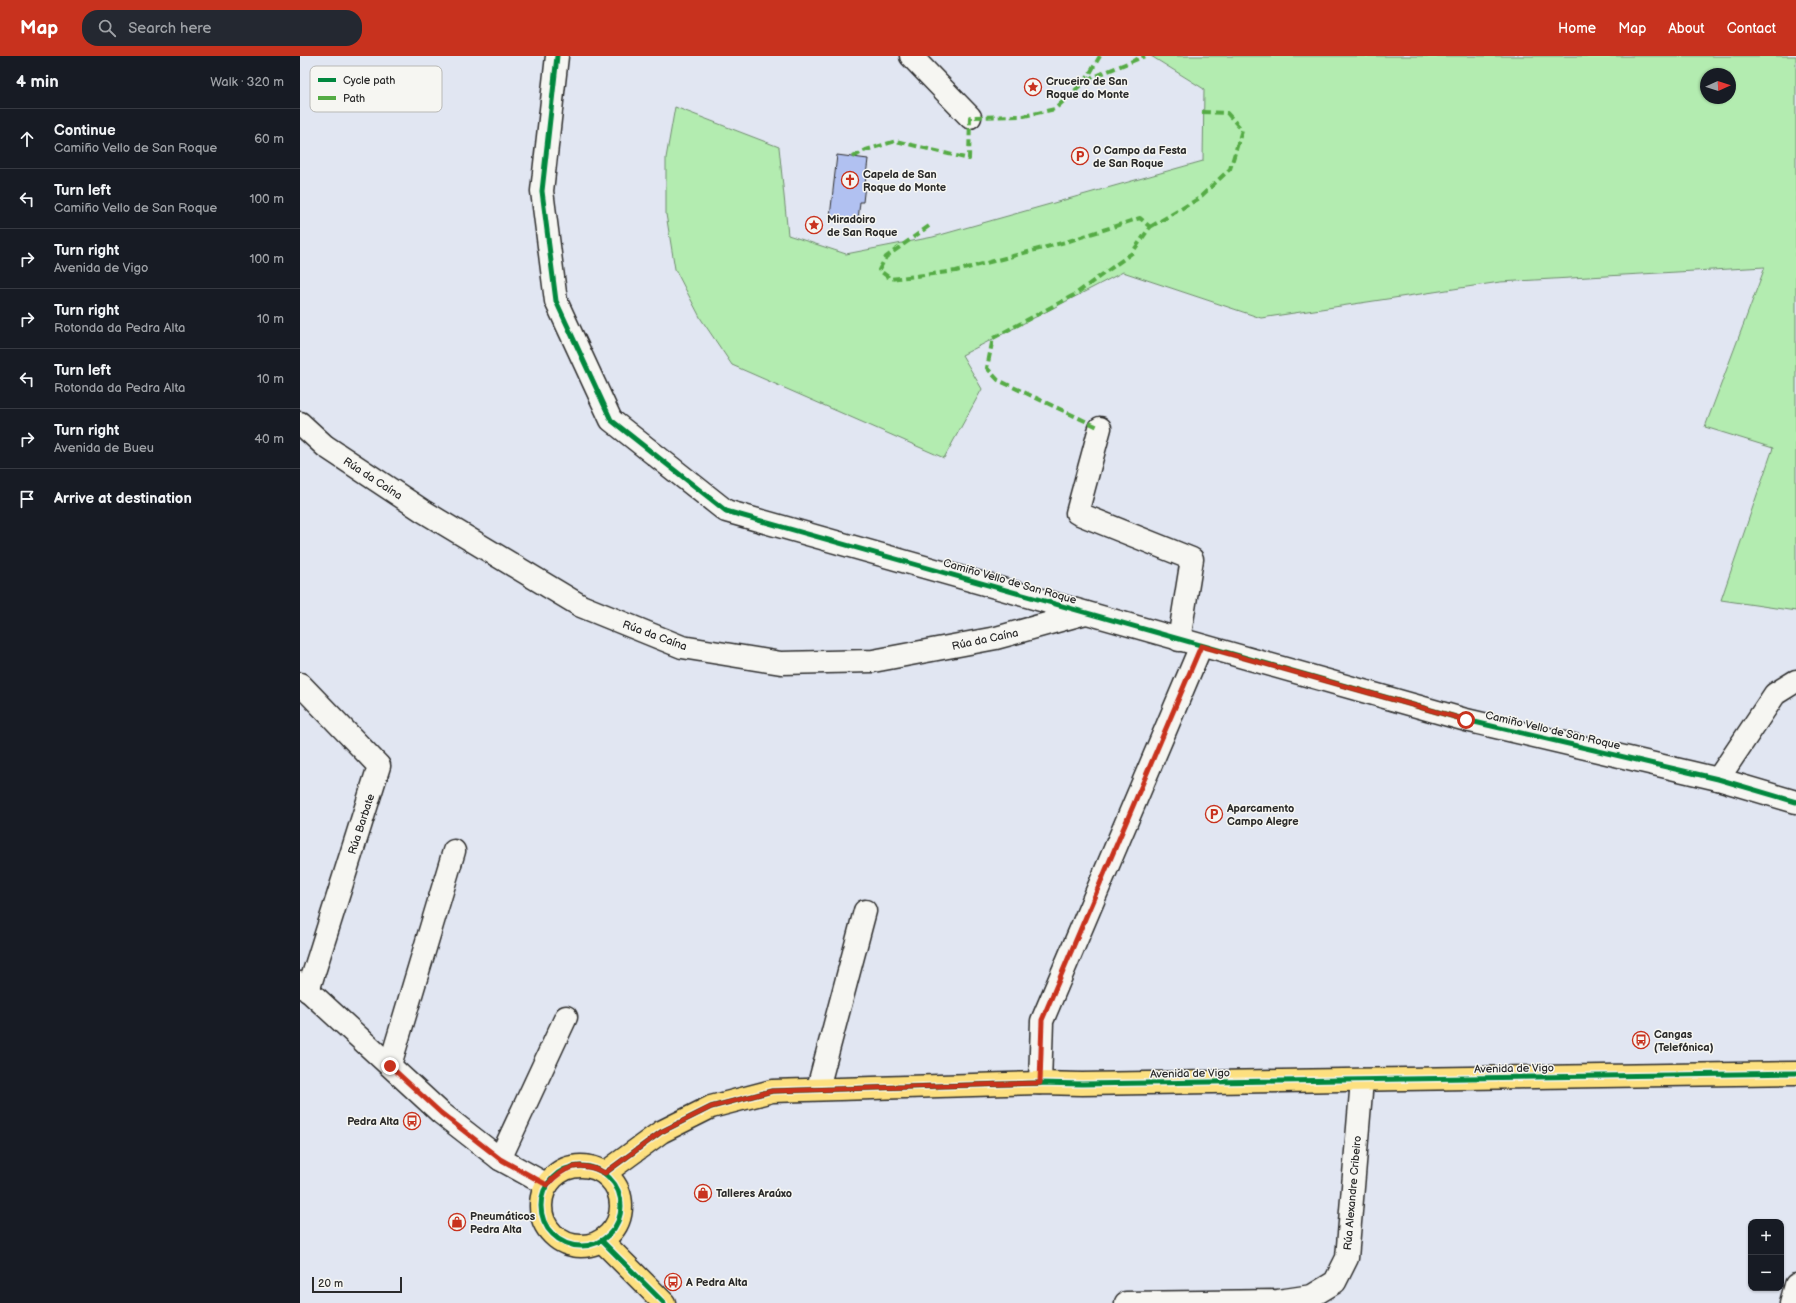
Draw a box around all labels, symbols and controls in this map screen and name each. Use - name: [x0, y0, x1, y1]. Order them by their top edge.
- search box: [82, 10, 362, 46]
- text: Map: [20, 17, 58, 40]
- icon: search: [96, 17, 118, 39]
- text: Search here: [128, 19, 211, 38]
- text: Home: [1558, 20, 1596, 37]
- text: Map: [1618, 20, 1646, 37]
- text: About: [1668, 20, 1705, 37]
- text: Contact: [1727, 20, 1776, 37]
- legend: [310, 66, 442, 112]
- north arrow: [1700, 68, 1736, 104]
- text: 4 min: [16, 72, 59, 92]
- text: Walk · 320 m: [210, 74, 284, 90]
- text: Cycle path: [343, 74, 395, 87]
- place label: Cruceiro de San Roque do Monte: [1046, 75, 1129, 101]
- place icon: Cruceiro de San Roque do Monte: [1023, 77, 1043, 97]
- text: Path: [343, 92, 365, 105]
- text: Continue: [54, 121, 116, 140]
- icon: ahead: [16, 128, 38, 150]
- text: 60 m: [254, 131, 284, 147]
- text: Camiño Vello de San Roque: [54, 140, 217, 156]
- place label: O Campo da Festa de San Roque: [1093, 144, 1187, 170]
- parking icon: O Campo da Festa de San Roque: [1070, 146, 1090, 166]
- place label: Capela de San Roque do Monte: [863, 168, 946, 194]
- church icon: Capela de San Roque do Monte: [840, 170, 860, 190]
- text: Turn left: [54, 181, 111, 200]
- icon: left: [16, 188, 38, 210]
- text: 100 m: [249, 191, 284, 207]
- text: Camiño Vello de San Roque: [54, 200, 217, 216]
- place label: Miradoiro de San Roque: [827, 213, 897, 239]
- place icon: Miradoiro de San Roque: [804, 215, 824, 235]
- text: Turn right: [54, 241, 119, 260]
- icon: right: [16, 248, 38, 270]
- text: 100 m: [249, 251, 284, 267]
- text: Avenida de Vigo: [54, 260, 148, 276]
- text: Turn right: [54, 301, 119, 320]
- icon: right: [16, 308, 38, 330]
- text: 10 m: [257, 311, 284, 327]
- text: Rotonda da Pedra Alta: [54, 320, 185, 336]
- text: Turn left: [54, 361, 111, 380]
- icon: left: [16, 368, 38, 390]
- text: 10 m: [257, 371, 284, 387]
- text: Rotonda da Pedra Alta: [54, 380, 185, 396]
- text: Turn right: [54, 421, 119, 440]
- icon: right: [16, 428, 38, 450]
- text: 40 m: [254, 431, 284, 447]
- text: Avenida de Bueu: [54, 440, 154, 456]
- street label: Rúa da Caína: [341, 455, 405, 502]
- icon: arrive: [16, 488, 38, 510]
- text: Arrive at destination: [54, 489, 192, 508]
- street label: Camiño Vello de San Roque: [942, 556, 1078, 607]
- street label: Rúa da Caína: [621, 618, 689, 653]
- street label: Rúa da Caína: [951, 626, 1020, 653]
- street label: Camiño Vello de San Roque: [1484, 709, 1622, 752]
- route start: [1457, 711, 1475, 729]
- street label: Rúa Barbate: [346, 792, 378, 856]
- place label: Aparcamento Campo Alegre: [1226, 802, 1299, 828]
- parking icon: Aparcamento Campo Alegre: [1204, 804, 1224, 824]
- place label: Cangas (Telefónica): [1654, 1028, 1714, 1054]
- bus stop icon: Cangas (Telefónica): [1631, 1030, 1651, 1050]
- route end: [381, 1057, 399, 1075]
- street label: Avenida de Vigo: [1474, 1061, 1554, 1076]
- street label: Avenida de Vigo: [1150, 1066, 1230, 1081]
- bus stop icon: Pedra Alta: [402, 1111, 422, 1131]
- place label: Pedra Alta: [347, 1115, 399, 1128]
- street label: Rúa Alexandre Cribeiro: [1341, 1135, 1364, 1251]
- shop icon: Talleres Araúxo: [693, 1183, 713, 1203]
- place label: Talleres Araúxo: [716, 1187, 792, 1200]
- place label: Pneumáticos Pedra Alta: [470, 1210, 536, 1236]
- shop icon: Pneumáticos Pedra Alta: [447, 1212, 467, 1232]
- map controls: [1748, 1219, 1784, 1291]
- button: +: [1748, 1219, 1784, 1255]
- button: −: [1748, 1255, 1784, 1291]
- bus stop icon: A Pedra Alta: [663, 1272, 683, 1292]
- scale bar: [312, 1275, 402, 1294]
- place label: A Pedra Alta: [685, 1276, 748, 1289]
- text: 20 m: [318, 1277, 343, 1290]

